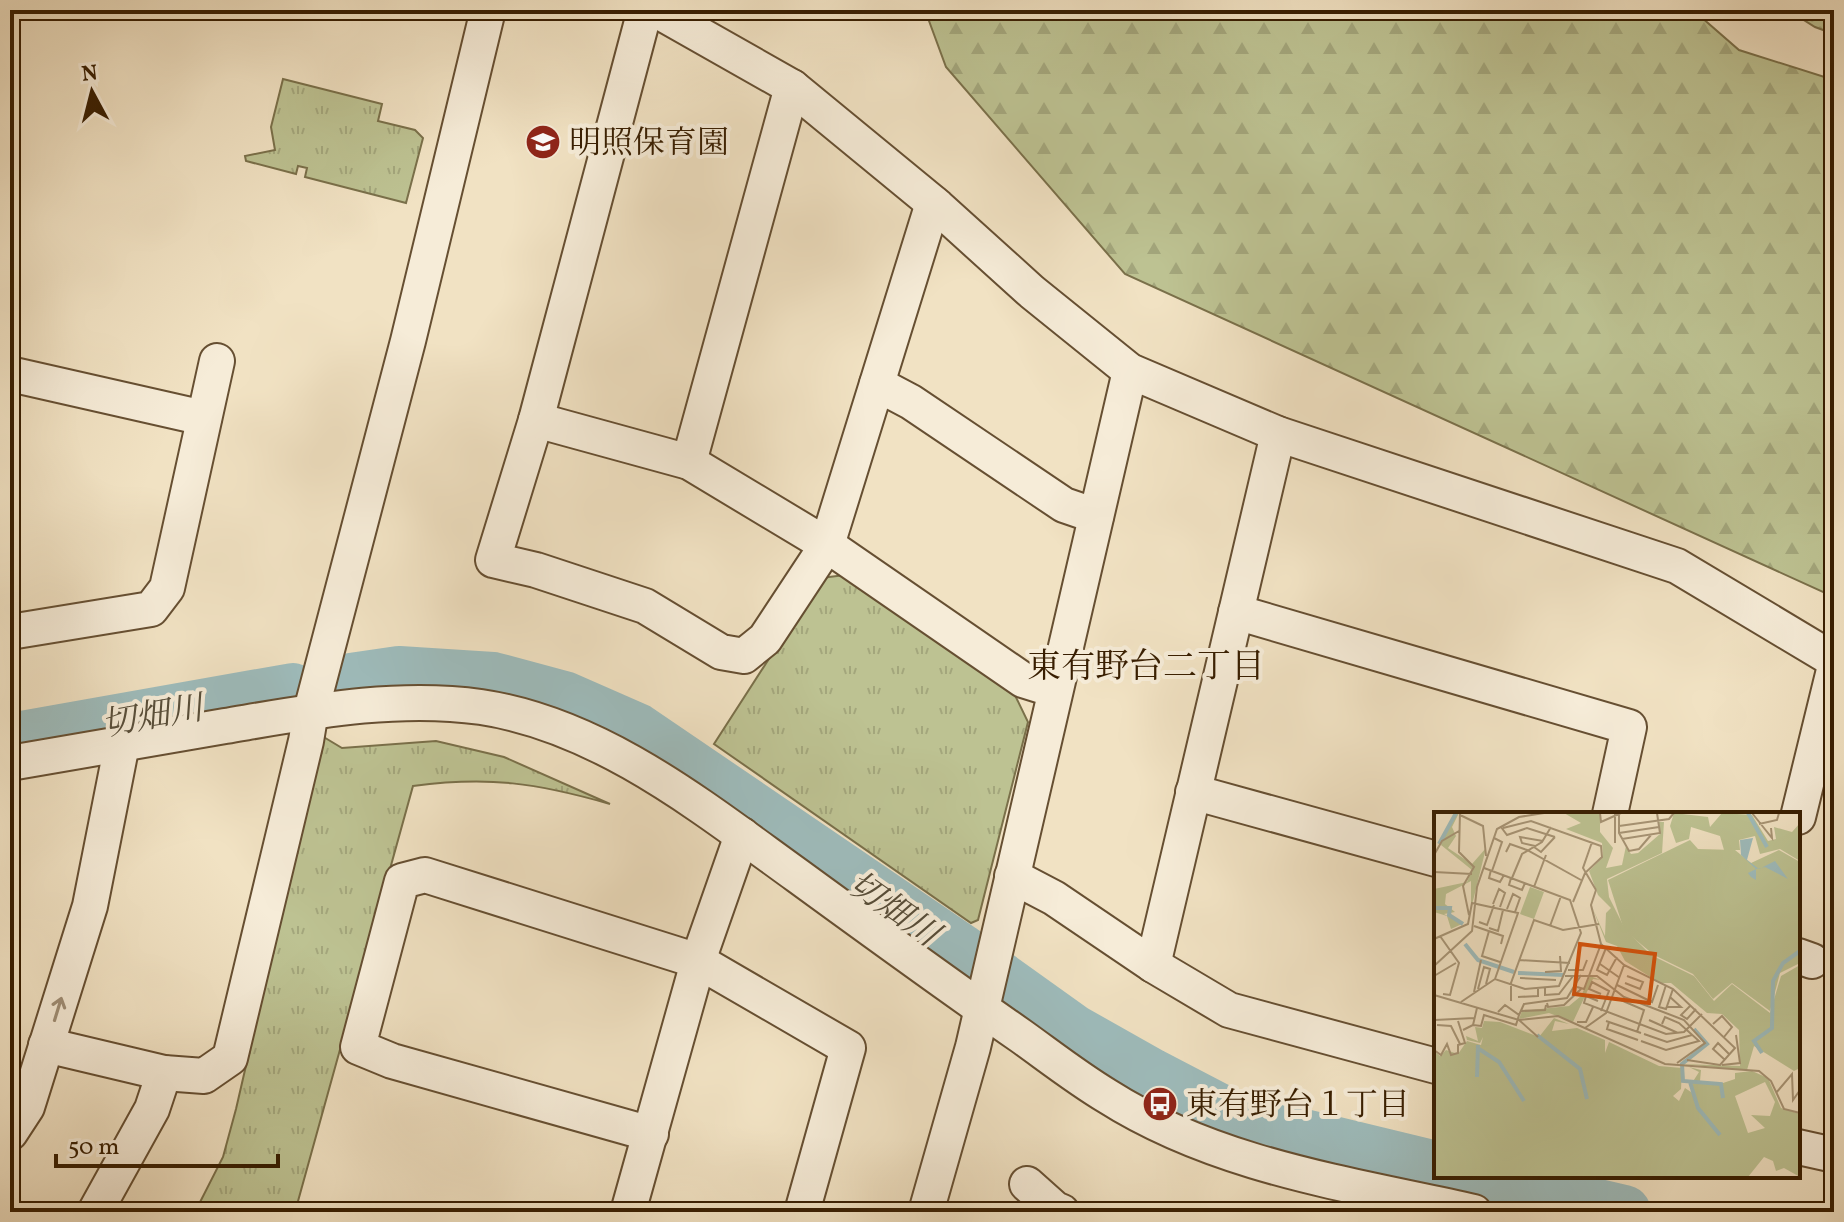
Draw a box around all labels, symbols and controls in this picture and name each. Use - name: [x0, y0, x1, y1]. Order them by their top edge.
- north arrow: [52, 52, 132, 132]
- text: N: [80, 58, 100, 91]
- school or university icon: 明照保育園: [524, 123, 562, 161]
- place label: 明照保育園: [569, 123, 729, 167]
- district label: 東有野台二丁目: [1027, 645, 1265, 692]
- water label: 切畑川: [98, 686, 211, 750]
- inset map: [1434, 812, 1800, 1178]
- water label: 切畑川: [837, 862, 951, 962]
- one-way arrow: [51, 996, 66, 1021]
- bus stop icon: 東有野台１丁目: [1141, 1085, 1179, 1123]
- place label: 東有野台１丁目: [1186, 1085, 1410, 1129]
- scale bar: [56, 1118, 278, 1168]
- text: 50 m: [68, 1131, 120, 1165]

